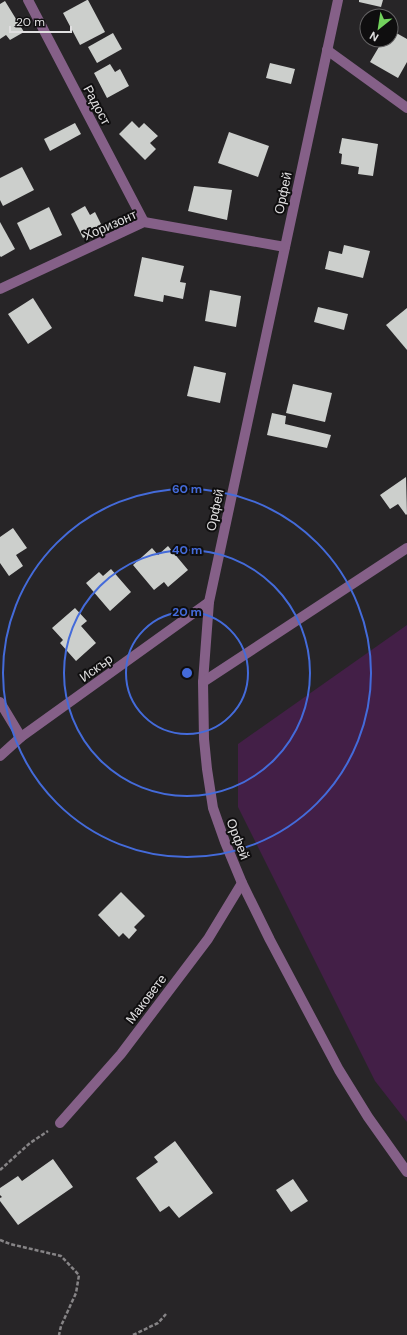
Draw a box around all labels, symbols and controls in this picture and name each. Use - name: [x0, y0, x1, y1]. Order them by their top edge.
- scale bar: [10, 8, 71, 34]
- north arrow: [359, 8, 399, 48]
- text: 20 m: [16, 14, 45, 30]
- text: N: [367, 29, 381, 45]
- street label: Радост: [79, 82, 115, 128]
- street label: Орфей: [270, 170, 296, 216]
- street label: Хоризонт: [81, 206, 139, 244]
- text: 60 m: [172, 481, 202, 497]
- street label: Орфей: [202, 487, 228, 533]
- text: 40 m: [172, 542, 202, 558]
- text: 20 m: [172, 604, 202, 620]
- street label: Искър: [76, 650, 116, 686]
- centre of rings: [180, 666, 194, 680]
- street label: Орфей: [222, 816, 254, 862]
- street label: Маковете: [122, 971, 170, 1027]

